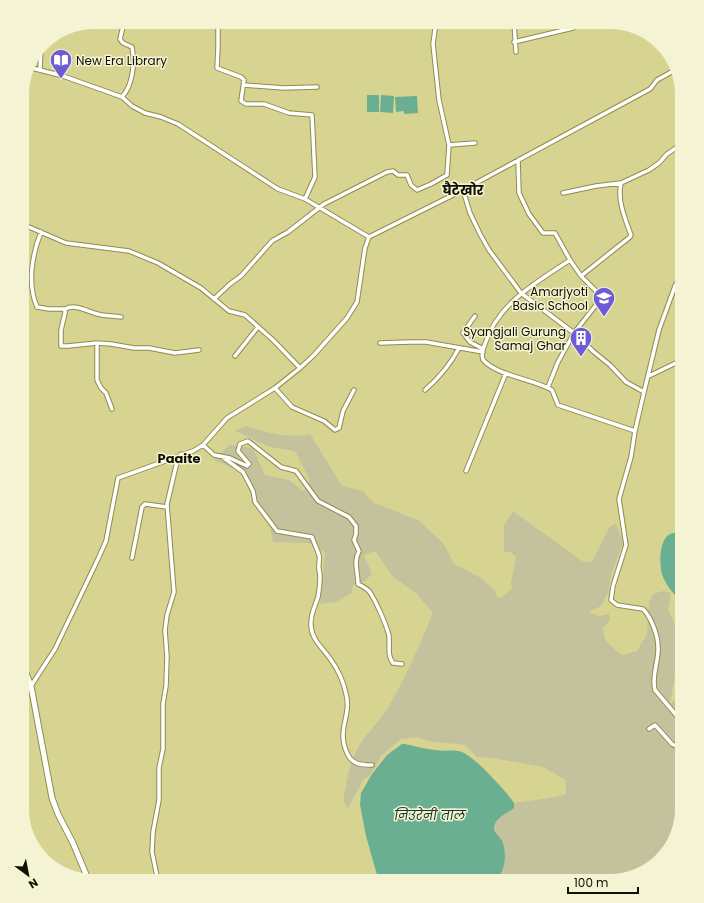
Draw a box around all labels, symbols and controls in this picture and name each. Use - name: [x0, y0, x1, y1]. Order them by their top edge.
- library icon: New Era Library: [48, 47, 74, 80]
- place label: New Era Library: [76, 52, 167, 69]
- district label: घैटेखोर: [441, 180, 485, 200]
- place label: Amarjyoti Basic School: [513, 283, 588, 314]
- school or university icon: Amarjyoti Basic School: [591, 285, 617, 318]
- place label: Syangjali Gurung Samaj Ghar: [463, 323, 567, 354]
- building icon: Syangjali Gurung Samaj Ghar: [568, 325, 594, 358]
- district label: Paaite: [158, 449, 200, 468]
- water label: निउरेनी ताल: [395, 806, 467, 825]
- north arrow: [8, 855, 48, 895]
- scale bar: [568, 869, 638, 895]
- text: 100 m: [574, 874, 608, 891]
- text: N: [26, 875, 41, 892]

